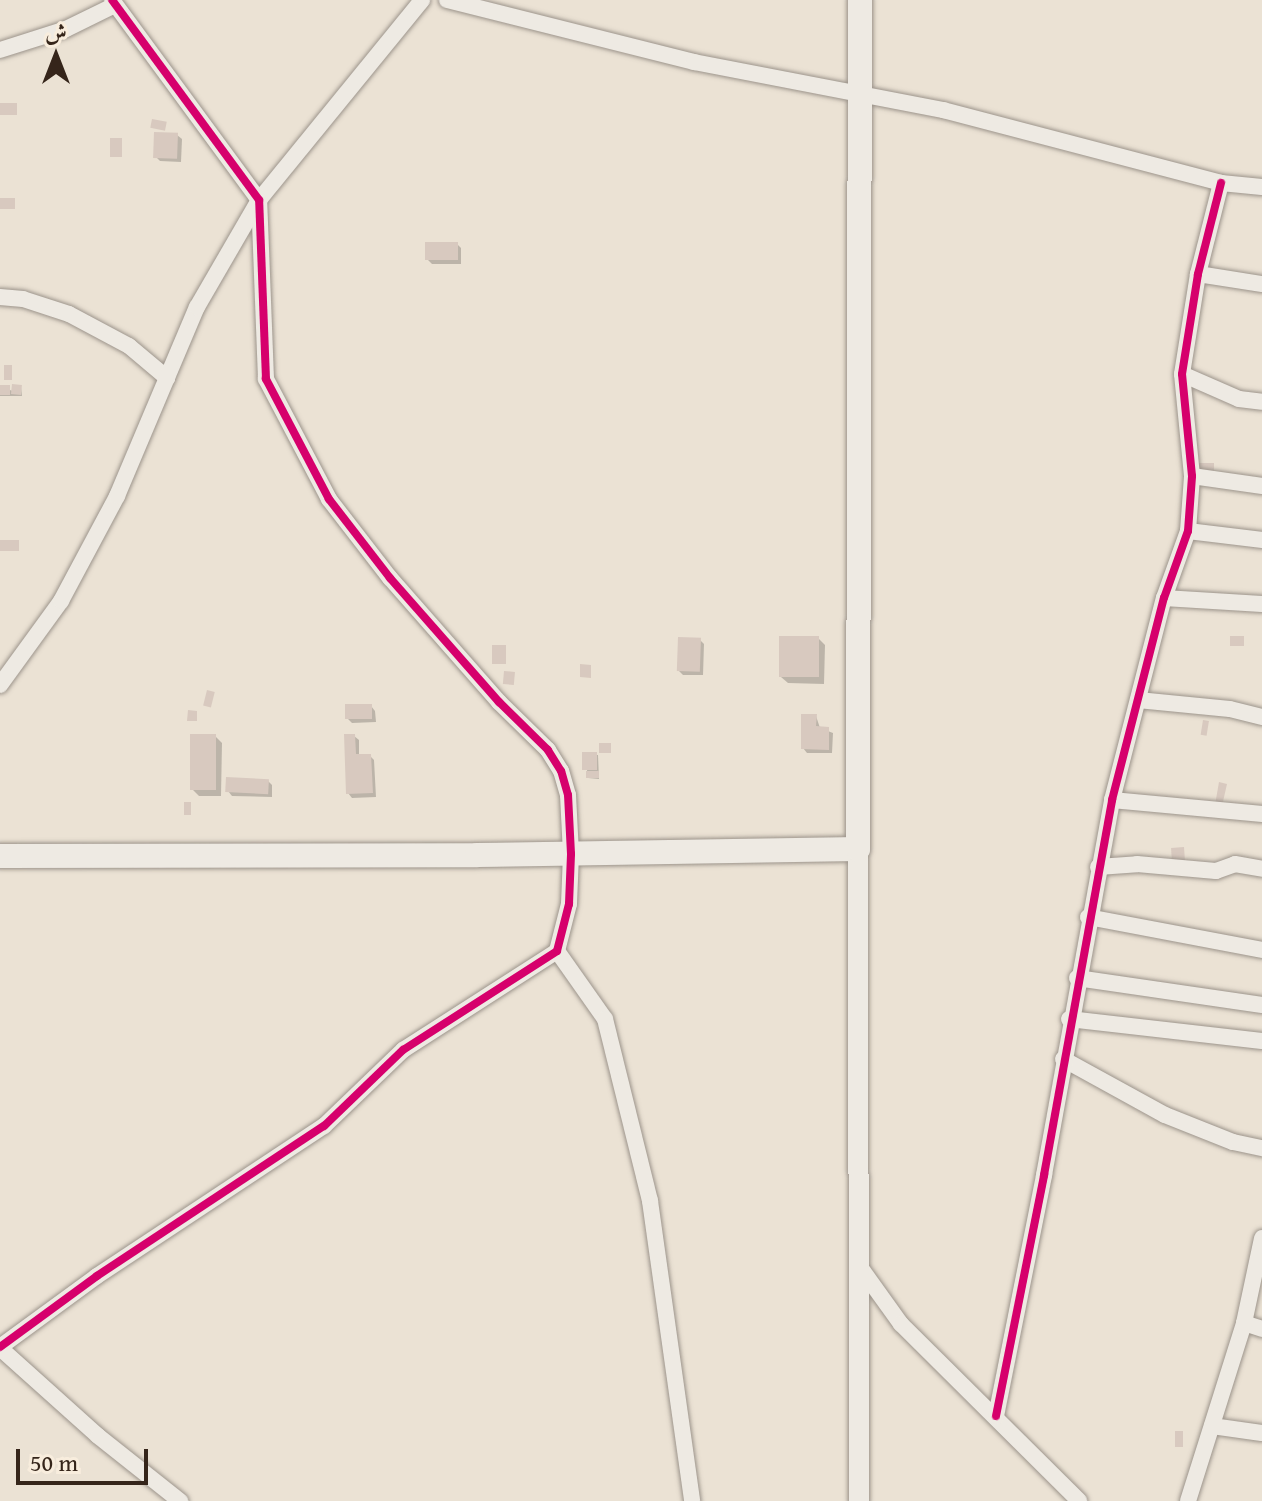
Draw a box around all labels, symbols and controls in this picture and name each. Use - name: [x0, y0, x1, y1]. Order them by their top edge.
- north arrow: [16, 16, 96, 96]
- text: ش: [45, 16, 67, 48]
- scale bar: [20, 1433, 152, 1483]
- text: 50 m: [30, 1445, 78, 1480]

